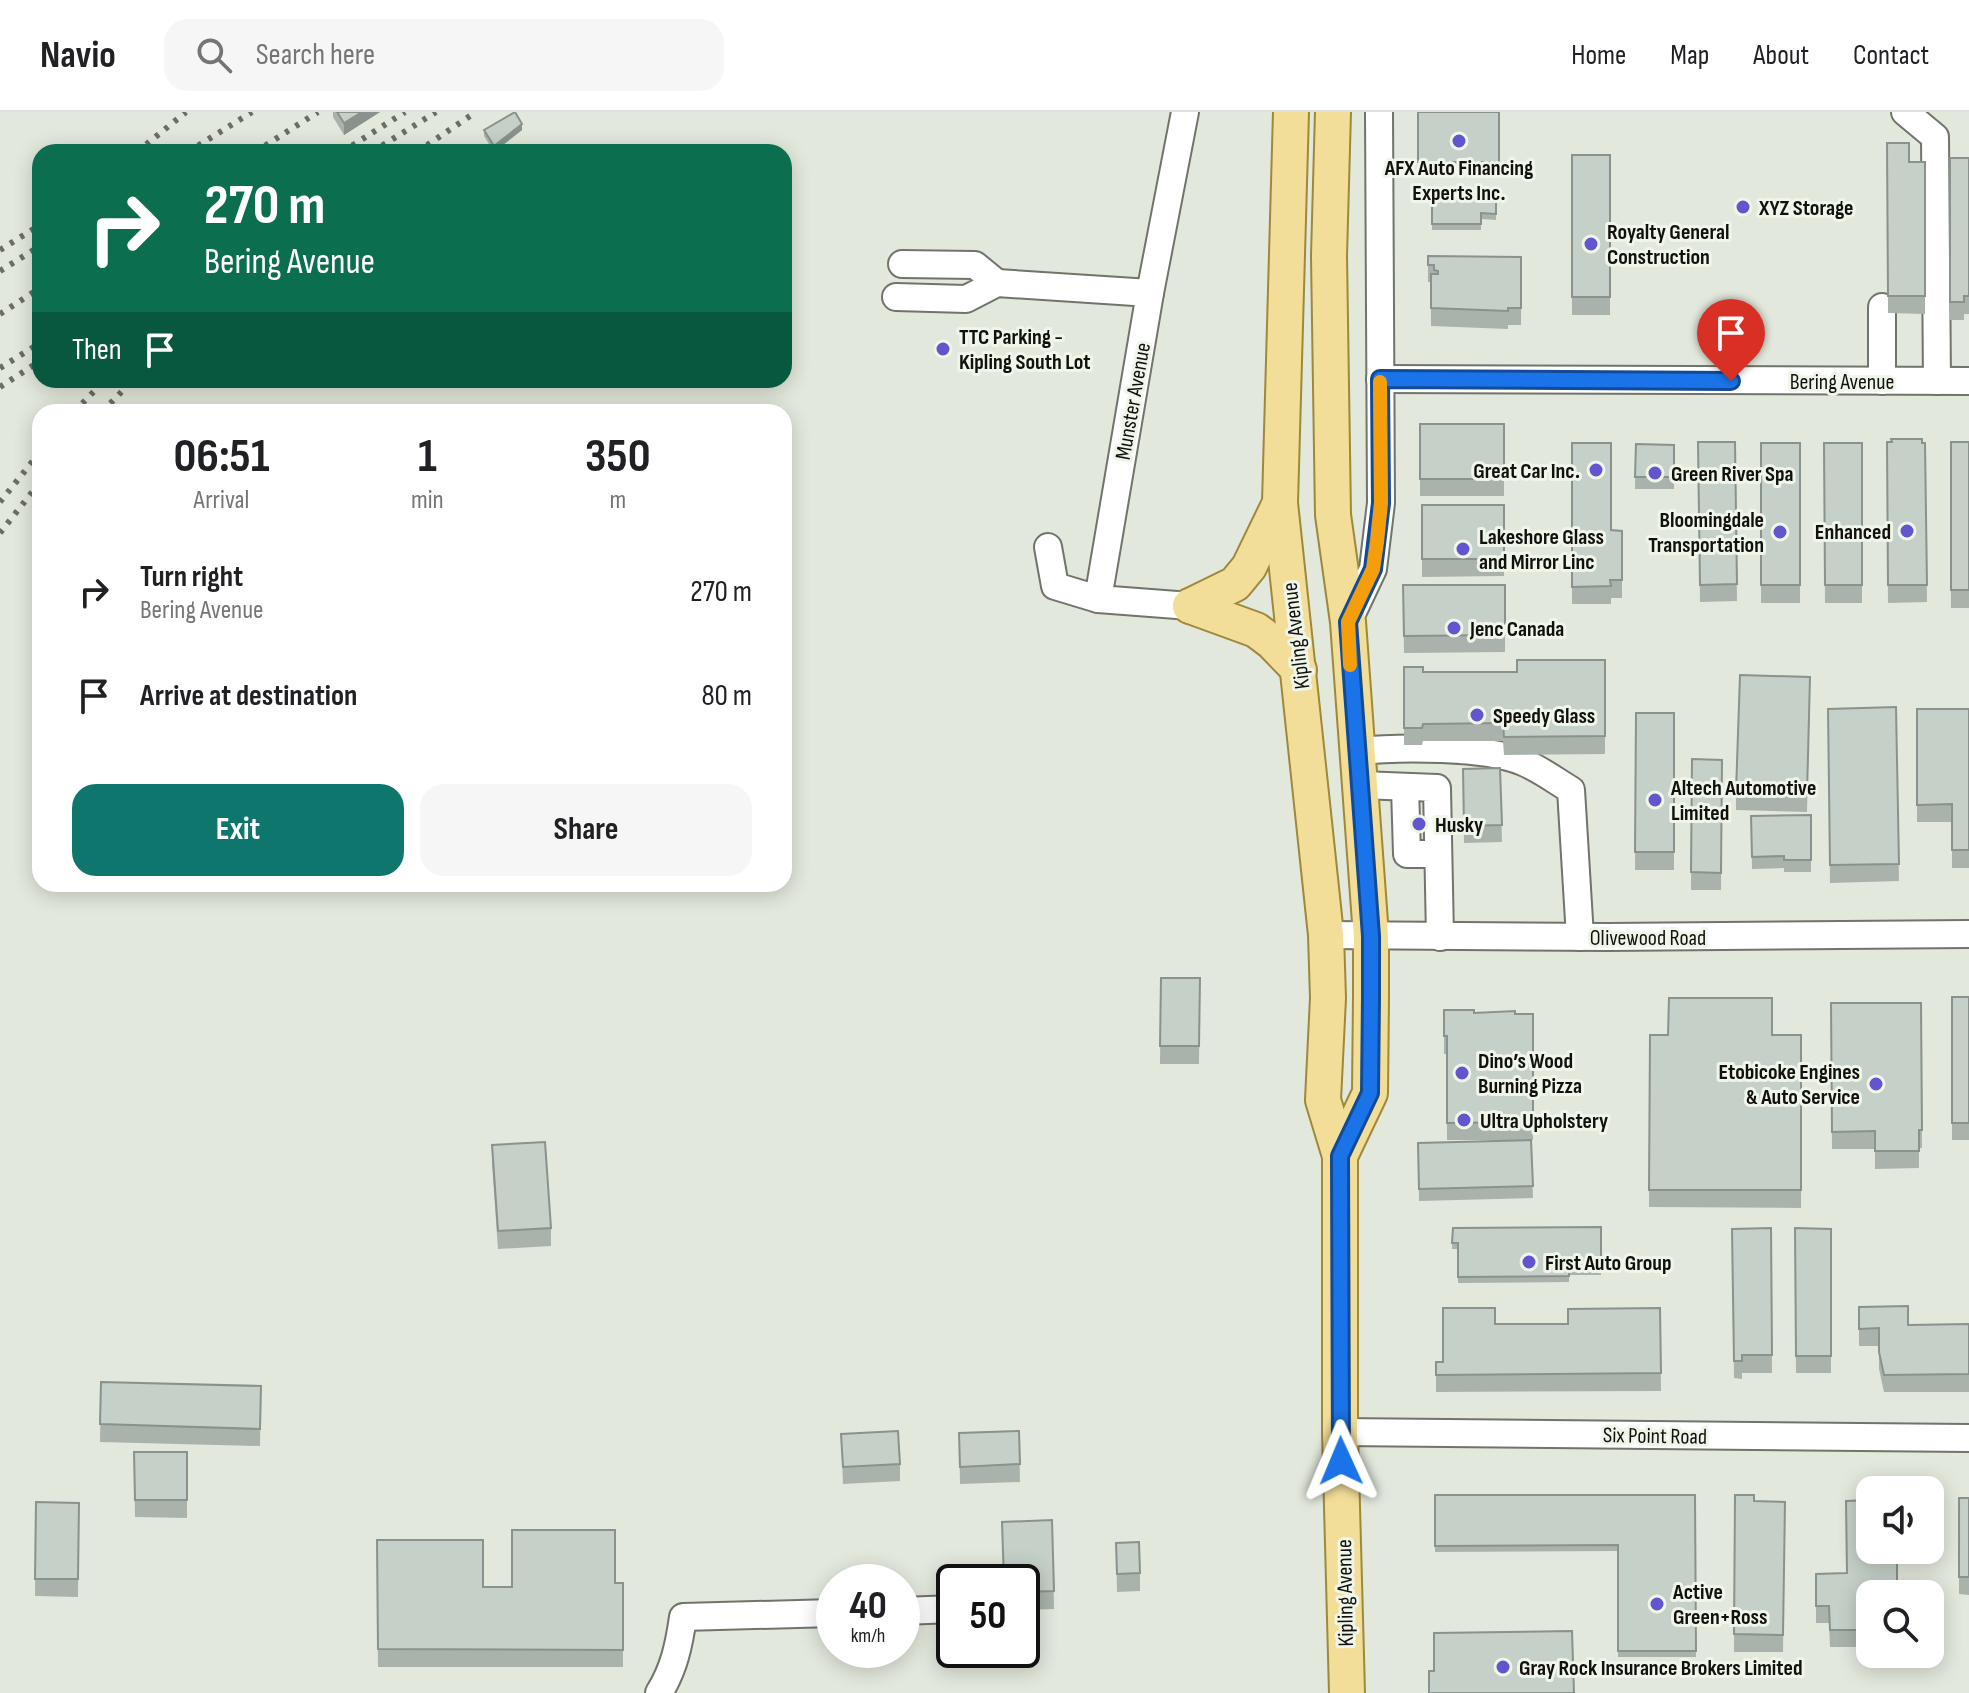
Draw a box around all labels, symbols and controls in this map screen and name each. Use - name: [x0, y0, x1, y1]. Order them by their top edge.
- search box: [164, 19, 724, 91]
- text: Navio: [40, 33, 116, 78]
- icon: search: [192, 33, 236, 77]
- text: Search here: [256, 37, 375, 73]
- text: Home: [1571, 39, 1626, 72]
- text: Map: [1670, 39, 1709, 72]
- text: About: [1753, 39, 1809, 72]
- text: Contact: [1853, 39, 1929, 72]
- marker: AFX Auto Financing Experts Inc.: [1450, 132, 1468, 150]
- place label: AFX Auto Financing Experts Inc.: [1384, 155, 1533, 207]
- text: 270 m: [204, 173, 325, 240]
- icon: right: [72, 176, 176, 280]
- place label: XYZ Storage: [1758, 195, 1853, 222]
- marker: XYZ Storage: [1734, 198, 1752, 216]
- place label: Royalty General Construction: [1607, 219, 1729, 271]
- marker: Royalty General Construction: [1582, 235, 1600, 253]
- text: Bering Avenue: [204, 241, 375, 284]
- pin: [1697, 299, 1765, 381]
- icon: arrive: [1709, 311, 1753, 355]
- place label: TTC Parking - Kipling South Lot: [959, 324, 1091, 376]
- icon: arrive: [138, 328, 182, 372]
- text: Then: [72, 332, 122, 368]
- marker: TTC Parking - Kipling South Lot: [934, 340, 952, 358]
- street label: Munster Avenue: [1110, 341, 1157, 462]
- street label: Bering Avenue: [1790, 369, 1894, 396]
- text: 06:51: [173, 428, 270, 485]
- text: 1: [418, 428, 437, 485]
- text: 350: [585, 428, 651, 485]
- place label: Great Car Inc.: [1473, 458, 1580, 485]
- marker: Great Car Inc.: [1587, 461, 1605, 479]
- place label: Green River Spa: [1671, 461, 1794, 488]
- marker: Green River Spa: [1646, 464, 1664, 482]
- text: Arrival: [194, 485, 249, 516]
- text: min: [411, 485, 444, 516]
- text: m: [609, 485, 626, 516]
- place label: Bloomingdale Transportation: [1648, 507, 1764, 559]
- place label: Enhanced: [1815, 519, 1891, 546]
- marker: Enhanced: [1898, 522, 1916, 540]
- marker: Bloomingdale Transportation: [1771, 523, 1789, 541]
- place label: Lakeshore Glass and Mirror Linc: [1479, 524, 1604, 576]
- marker: Lakeshore Glass and Mirror Linc: [1454, 540, 1472, 558]
- text: Turn right: [140, 559, 243, 595]
- icon: right: [72, 570, 116, 614]
- text: 270 m: [690, 574, 752, 610]
- street label: Kipling Avenue: [1277, 581, 1316, 691]
- text: Bering Avenue: [140, 595, 264, 626]
- place label: Jenc Canada: [1469, 616, 1564, 643]
- marker: Jenc Canada: [1445, 619, 1463, 637]
- icon: arrive: [72, 674, 116, 718]
- text: Arrive at destination: [140, 678, 357, 714]
- text: 80 m: [701, 678, 752, 714]
- place label: Speedy Glass: [1493, 703, 1595, 730]
- marker: Speedy Glass: [1468, 706, 1486, 724]
- place label: Altech Automotive Limited: [1670, 775, 1816, 827]
- button: Exit: [72, 784, 404, 876]
- button: Share: [420, 784, 752, 876]
- marker: Altech Automotive Limited: [1646, 791, 1664, 809]
- place label: Husky: [1435, 812, 1483, 839]
- marker: Husky: [1410, 815, 1428, 833]
- street label: Olivewood Road: [1590, 925, 1706, 952]
- place label: Dino’s Wood Burning Pizza: [1478, 1048, 1582, 1100]
- place label: Etobicoke Engines & Auto Service: [1718, 1059, 1860, 1111]
- marker: Dino’s Wood Burning Pizza: [1453, 1064, 1471, 1082]
- marker: Etobicoke Engines & Auto Service: [1867, 1075, 1885, 1093]
- place label: Ultra Upholstery: [1480, 1108, 1608, 1135]
- marker: Ultra Upholstery: [1455, 1111, 1473, 1129]
- place label: First Auto Group: [1545, 1250, 1671, 1277]
- marker: First Auto Group: [1520, 1253, 1538, 1271]
- position arrow: [1299, 1419, 1383, 1503]
- street label: Six Point Road: [1603, 1422, 1707, 1451]
- map controls: [1856, 1476, 1944, 1668]
- button: sound: [1856, 1476, 1944, 1564]
- street label: Kipling Avenue: [1331, 1539, 1360, 1647]
- speed limit sign: 50: [936, 1564, 1040, 1668]
- place label: Active Green+Ross: [1672, 1579, 1767, 1631]
- button: search: [1856, 1580, 1944, 1668]
- text: 40: [849, 1582, 887, 1630]
- marker: Active Green+Ross: [1648, 1595, 1666, 1613]
- text: km/h: [851, 1624, 885, 1648]
- place label: Gray Rock Insurance Brokers Limited: [1519, 1655, 1802, 1682]
- marker: Gray Rock Insurance Brokers Limited: [1494, 1658, 1512, 1676]

